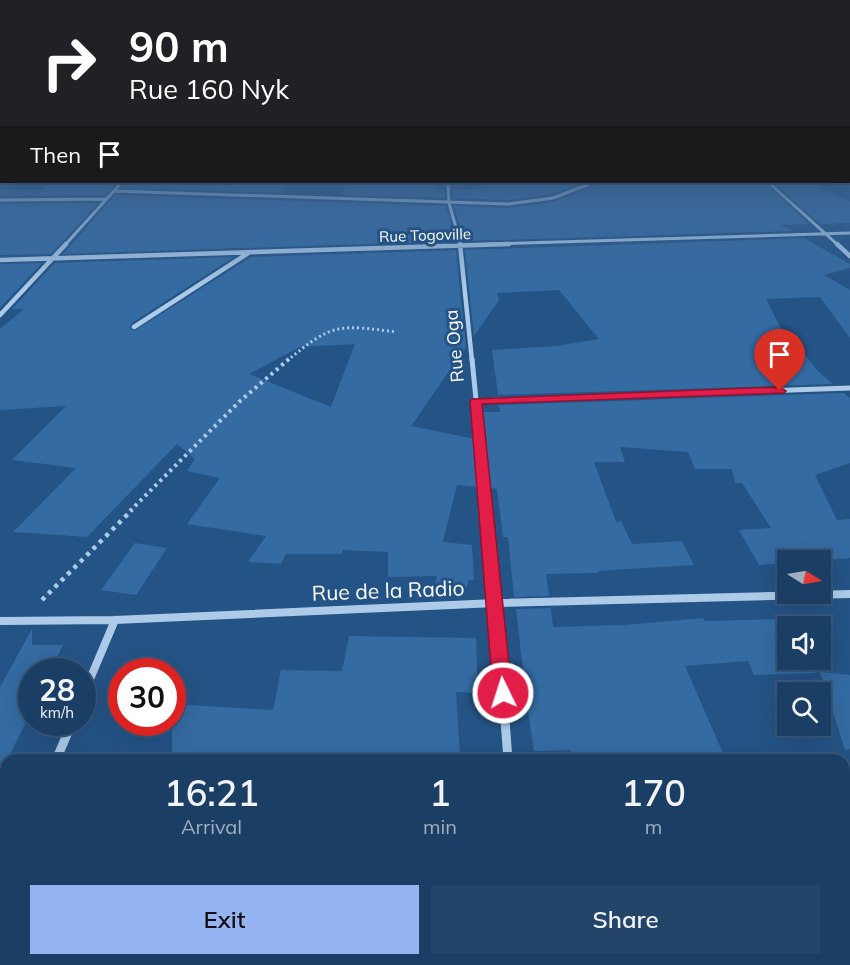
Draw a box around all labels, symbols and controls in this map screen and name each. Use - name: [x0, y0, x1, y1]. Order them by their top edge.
- text: 90 m: [129, 20, 229, 73]
- icon: right: [30, 24, 108, 102]
- text: Rue 160 Nyk: [129, 72, 289, 106]
- icon: arrive: [93, 138, 126, 171]
- text: Then: [30, 141, 81, 169]
- street label: Rue Togoville: [379, 224, 471, 246]
- street label: Rue Oga: [439, 309, 469, 383]
- pin: [754, 329, 805, 391]
- icon: arrive: [763, 338, 796, 371]
- north arrow: [777, 550, 831, 604]
- map controls: [777, 550, 831, 736]
- street label: Rue de la Radio: [311, 574, 465, 606]
- button: sound: [777, 616, 831, 670]
- speed limit sign: 30: [108, 658, 186, 736]
- position arrow: [471, 661, 535, 725]
- text: 28: [39, 671, 75, 709]
- button: search: [777, 682, 831, 736]
- text: km/h: [40, 703, 74, 722]
- text: 16:21: [164, 770, 259, 815]
- text: 1: [429, 770, 451, 815]
- text: 170: [621, 770, 686, 815]
- text: Arrival: [181, 814, 242, 839]
- text: min: [423, 814, 457, 839]
- text: m: [645, 814, 662, 839]
- button: Exit: [30, 885, 419, 954]
- button: Share: [431, 885, 820, 954]

